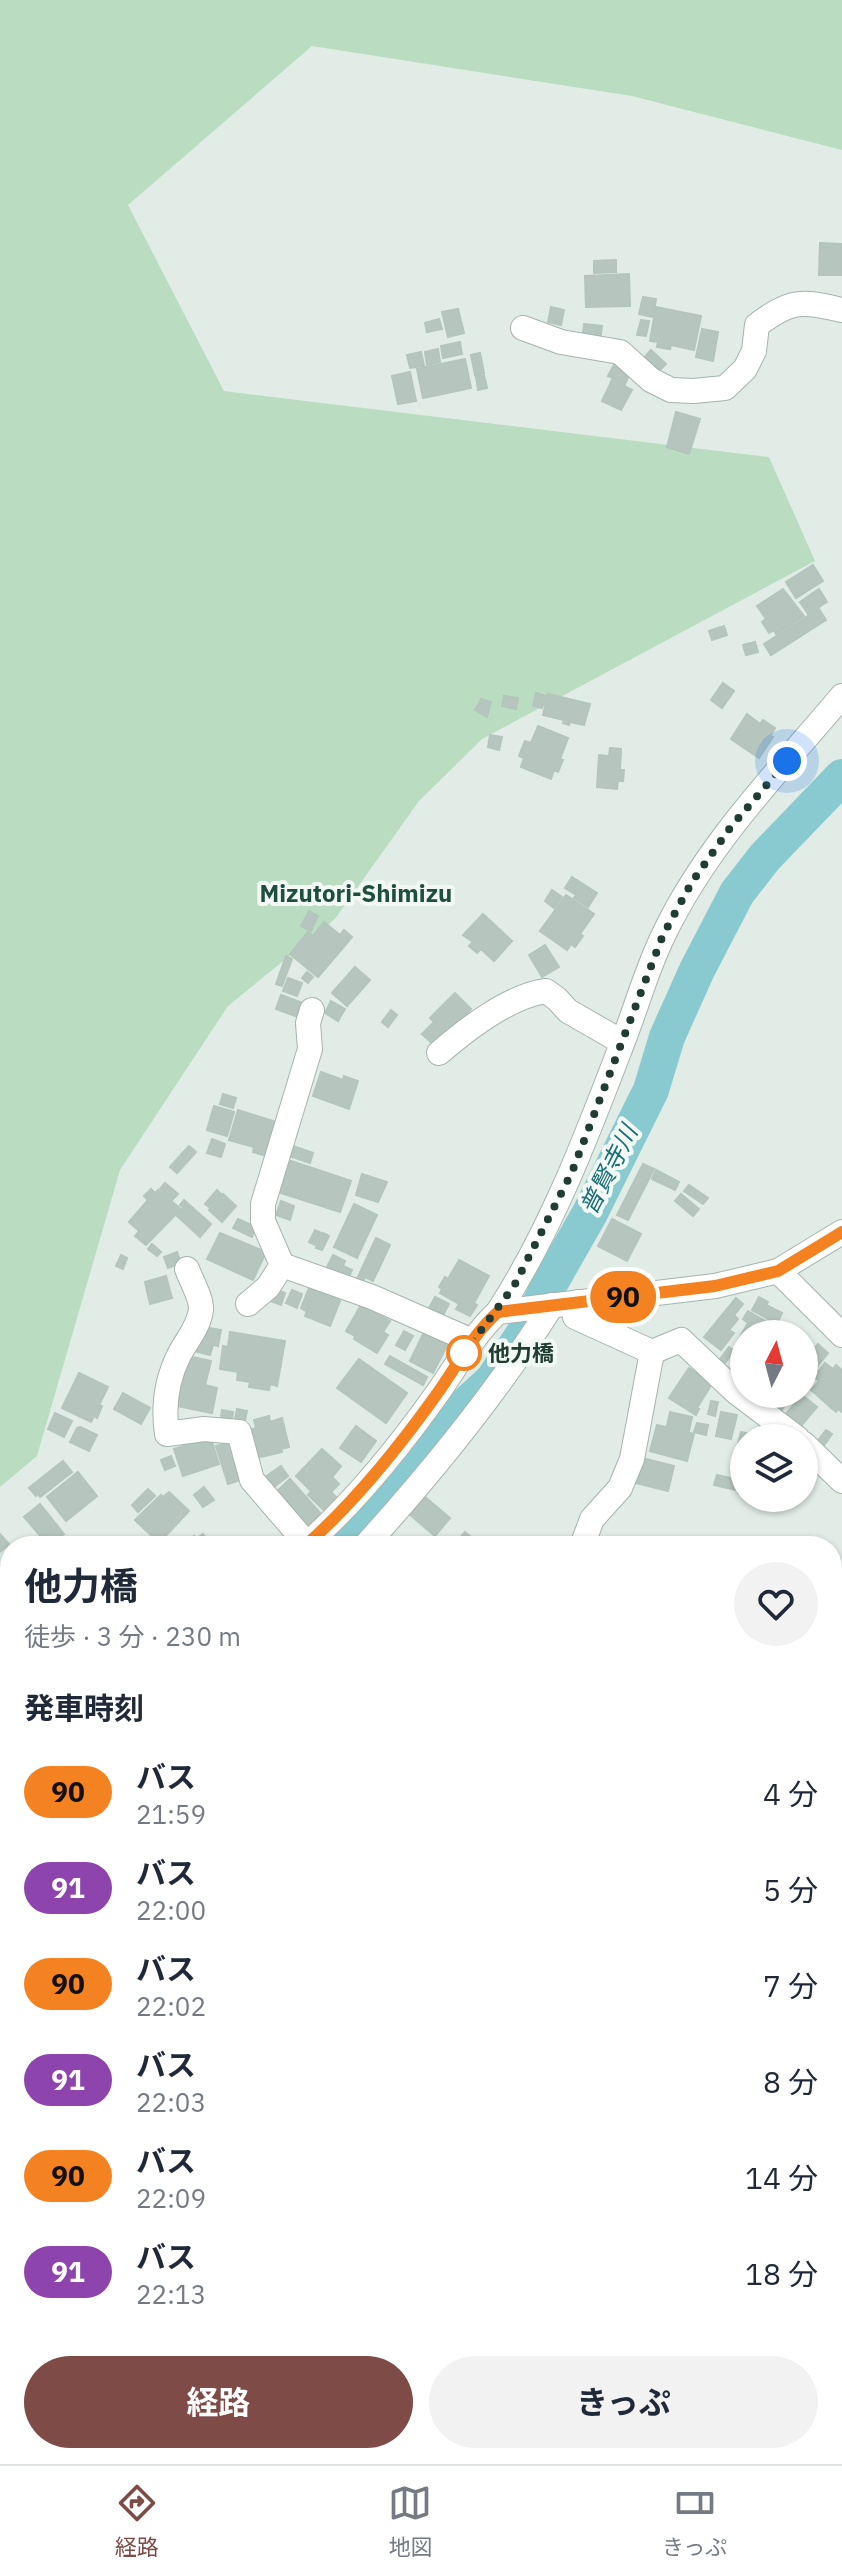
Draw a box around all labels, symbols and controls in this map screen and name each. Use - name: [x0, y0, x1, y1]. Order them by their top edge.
- your location: [767, 741, 807, 781]
- district label: Mizutori-Shimizu: [260, 877, 452, 909]
- water label: 普賢寺川: [572, 1117, 646, 1220]
- line badge: 90: [587, 1271, 659, 1323]
- text: 90: [606, 1278, 640, 1315]
- north arrow: [730, 1320, 818, 1408]
- map controls: [730, 1320, 818, 1512]
- marker: 他力橋: [447, 1336, 481, 1370]
- place label: 他力橋: [488, 1338, 554, 1367]
- button: layers: [730, 1424, 818, 1512]
- text: 他力橋: [24, 1561, 138, 1610]
- button: heart: [734, 1562, 818, 1646]
- text: 徒歩 · 3 分 · 230 m: [24, 1619, 241, 1653]
- text: 発車時刻: [24, 1688, 144, 1727]
- text: バス: [136, 1757, 196, 1796]
- text: 90: [51, 1773, 85, 1810]
- text: 4 分: [763, 1774, 818, 1813]
- text: 21:59: [136, 1797, 206, 1831]
- text: バス: [136, 1853, 196, 1892]
- text: 91: [51, 1869, 85, 1906]
- text: 5 分: [763, 1870, 818, 1909]
- text: 22:00: [136, 1893, 206, 1927]
- text: バス: [136, 1949, 196, 1988]
- text: 90: [51, 1965, 85, 2002]
- text: 7 分: [763, 1966, 818, 2005]
- text: 22:02: [136, 1989, 206, 2023]
- text: バス: [136, 2045, 196, 2084]
- text: 91: [51, 2061, 85, 2098]
- text: 8 分: [763, 2062, 818, 2101]
- text: 22:03: [136, 2085, 206, 2119]
- text: バス: [136, 2141, 196, 2180]
- text: 90: [51, 2157, 85, 2194]
- text: 14 分: [745, 2158, 818, 2197]
- text: 22:09: [136, 2181, 206, 2215]
- text: バス: [136, 2237, 196, 2276]
- text: 91: [51, 2253, 85, 2290]
- text: 18 分: [745, 2254, 818, 2293]
- text: 22:13: [136, 2277, 206, 2311]
- button: 経路: [24, 2356, 413, 2448]
- button: きっぷ: [429, 2356, 818, 2448]
- tab: 経路: [115, 2481, 159, 2561]
- tab: 地図: [388, 2481, 432, 2561]
- tab: きっぷ: [662, 2481, 727, 2561]

